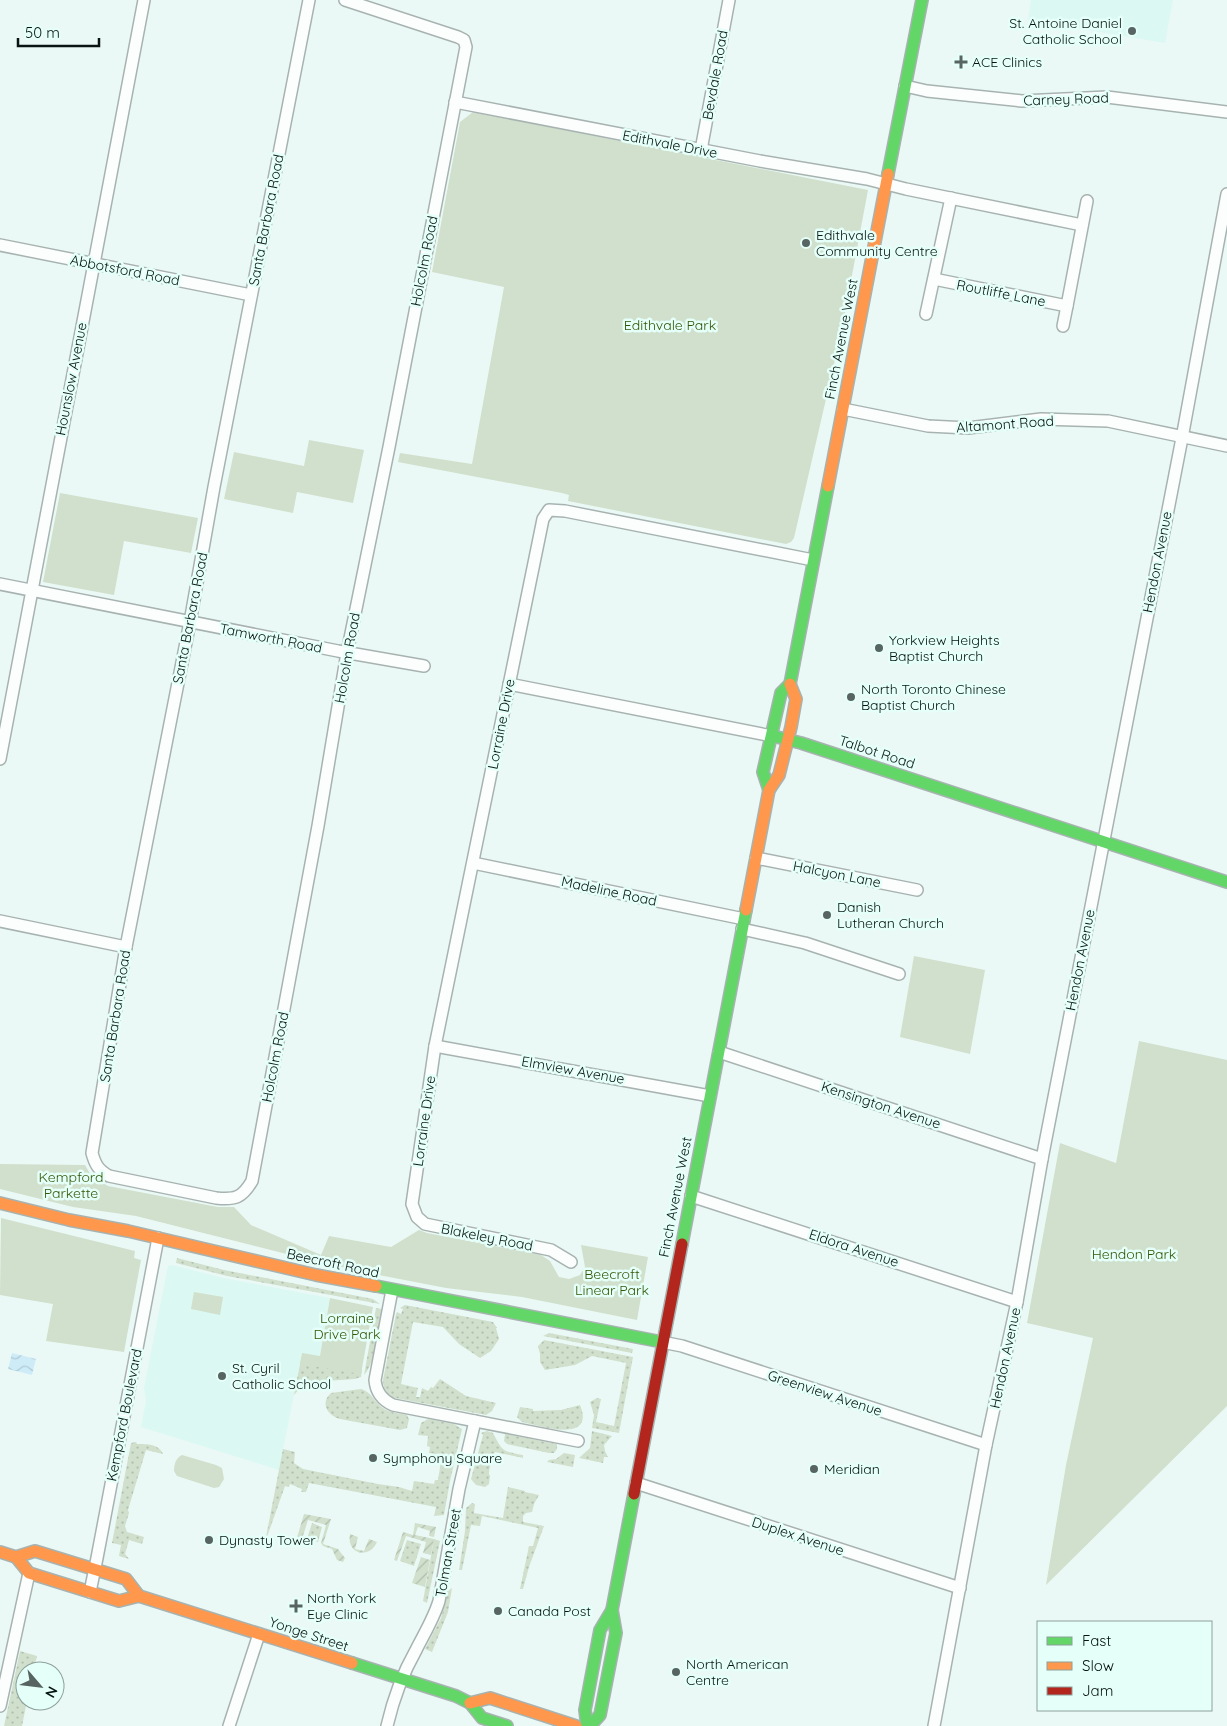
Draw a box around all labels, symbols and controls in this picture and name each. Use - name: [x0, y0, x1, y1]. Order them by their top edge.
- place label: St. Antoine Daniel Catholic School: [1009, 14, 1122, 48]
- scale bar: [18, 15, 99, 47]
- text: 50 m: [25, 23, 60, 42]
- marker: St. Antoine Daniel Catholic School: [1126, 25, 1138, 37]
- street label: Bevdale Road: [698, 29, 732, 121]
- place label: ACE Clinics: [972, 53, 1042, 71]
- marker: ACE Clinics: [954, 55, 968, 69]
- street label: Carney Road: [1023, 89, 1109, 109]
- street label: Edithvale Drive: [621, 126, 719, 162]
- street label: Santa Barbara Road: [244, 153, 288, 287]
- street label: Holcolm Road: [406, 214, 442, 308]
- place label: Edithvale Community Centre: [816, 226, 938, 260]
- marker: Edithvale Community Centre: [800, 237, 812, 249]
- street label: Abbotsford Road: [69, 251, 181, 289]
- street label: Routliffe Lane: [955, 276, 1047, 310]
- street label: Finch Avenue West: [820, 277, 862, 401]
- park label: Edithvale Park: [624, 316, 716, 334]
- street label: Hounslow Avenue: [51, 321, 91, 437]
- street label: Altamont Road: [955, 412, 1055, 436]
- street label: Hendon Avenue: [1138, 510, 1176, 614]
- street label: Santa Barbara Road: [168, 551, 212, 685]
- street label: Holcolm Road: [330, 611, 364, 705]
- street label: Tamworth Road: [218, 619, 324, 657]
- place label: Yorkview Heights Baptist Church: [889, 631, 1000, 665]
- marker: Yorkview Heights Baptist Church: [873, 642, 885, 654]
- street label: Lorraine Drive: [483, 677, 519, 771]
- place label: North Toronto Chinese Baptist Church: [861, 680, 1006, 714]
- marker: North Toronto Chinese Baptist Church: [845, 691, 857, 703]
- street label: Talbot Road: [837, 731, 917, 773]
- street label: Halcyon Lane: [792, 857, 883, 891]
- street label: Madeline Road: [560, 872, 658, 910]
- place label: Danish Lutheran Church: [837, 898, 944, 932]
- street label: Hendon Avenue: [1061, 908, 1099, 1012]
- marker: Danish Lutheran Church: [821, 909, 833, 921]
- street label: Santa Barbara Road: [96, 949, 134, 1083]
- street label: Holcolm Road: [257, 1010, 293, 1104]
- street label: Elmview Avenue: [520, 1052, 626, 1088]
- street label: Lorraine Drive: [409, 1074, 439, 1168]
- street label: Kensington Avenue: [819, 1077, 943, 1133]
- street label: Finch Avenue West: [654, 1135, 696, 1259]
- park label: Kempford Parkette: [39, 1168, 103, 1202]
- street label: Blakeley Road: [439, 1219, 535, 1255]
- street label: Eldora Avenue: [807, 1225, 901, 1271]
- street label: Beecroft Road: [285, 1244, 381, 1282]
- park label: Hendon Park: [1092, 1245, 1176, 1263]
- park label: Beecroft Linear Park: [575, 1265, 649, 1299]
- street label: Hendon Avenue: [986, 1306, 1025, 1410]
- park label: Lorraine Drive Park: [313, 1309, 381, 1343]
- street label: Kempford Boulevard: [102, 1347, 146, 1483]
- place label: St. Cyril Catholic School: [232, 1359, 331, 1393]
- street label: Greenview Avenue: [766, 1366, 885, 1420]
- marker: St. Cyril Catholic School: [216, 1370, 228, 1382]
- place label: Symphony Square: [383, 1449, 502, 1467]
- marker: Symphony Square: [367, 1452, 379, 1464]
- place label: Meridian: [824, 1460, 880, 1478]
- marker: Meridian: [808, 1463, 820, 1475]
- street label: Tolman Street: [431, 1507, 465, 1599]
- street label: Duplex Avenue: [750, 1513, 846, 1559]
- place label: Dynasty Tower: [219, 1531, 316, 1549]
- marker: Dynasty Tower: [203, 1534, 215, 1546]
- place label: North York Eye Clinic: [307, 1589, 376, 1623]
- marker: North York Eye Clinic: [289, 1599, 303, 1613]
- place label: Canada Post: [508, 1602, 591, 1620]
- marker: Canada Post: [492, 1605, 504, 1617]
- street label: Yonge Street: [267, 1613, 351, 1655]
- legend: [1037, 1621, 1212, 1711]
- text: Fast: [1082, 1631, 1111, 1650]
- place label: North American Centre: [686, 1655, 789, 1689]
- text: Slow: [1082, 1656, 1114, 1675]
- north arrow: [15, 1661, 65, 1711]
- marker: North American Centre: [670, 1666, 682, 1678]
- text: Jam: [1082, 1681, 1113, 1700]
- text: N: [41, 1683, 62, 1701]

